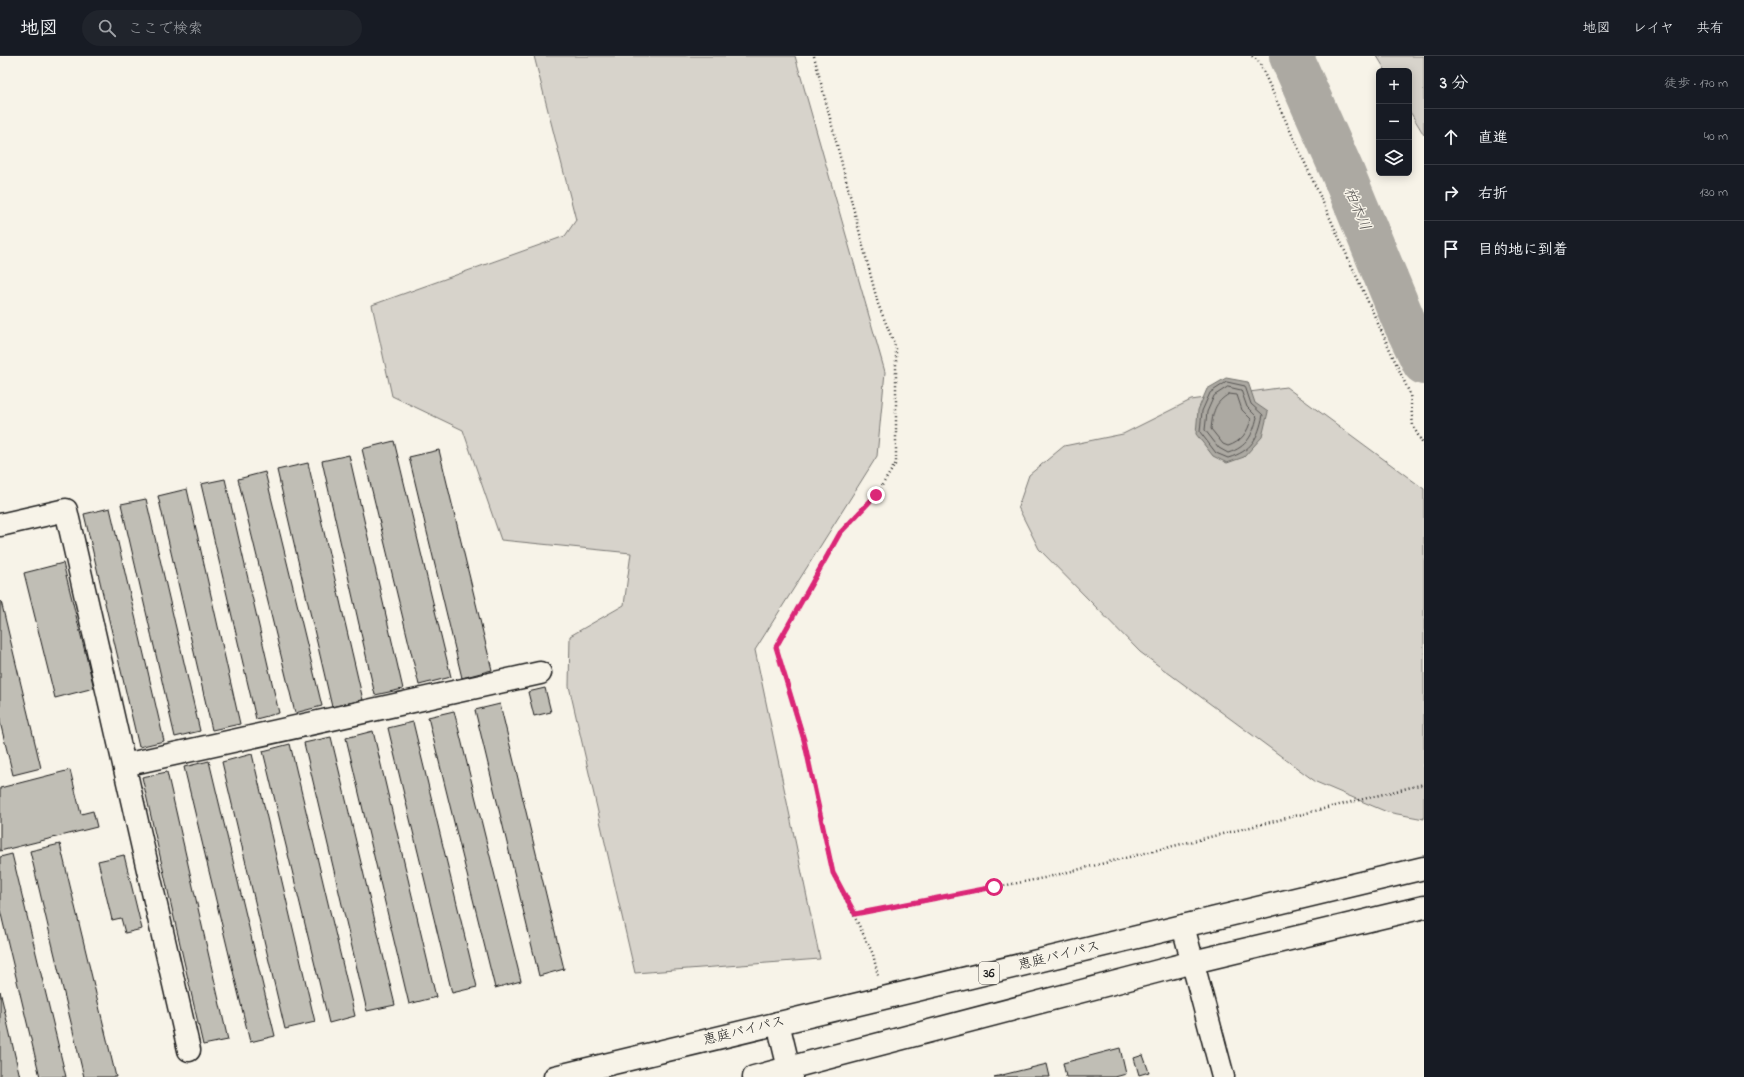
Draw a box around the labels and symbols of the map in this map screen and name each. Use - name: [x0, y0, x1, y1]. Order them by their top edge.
- water label: 柏木川: [1338, 184, 1376, 234]
- route end: [867, 486, 885, 504]
- route start: [985, 878, 1003, 896]
- street label: 恵庭バイパス: [1016, 936, 1102, 976]
- road number: 36: [979, 962, 999, 984]
- street label: 恵庭バイパス: [701, 1011, 787, 1051]

